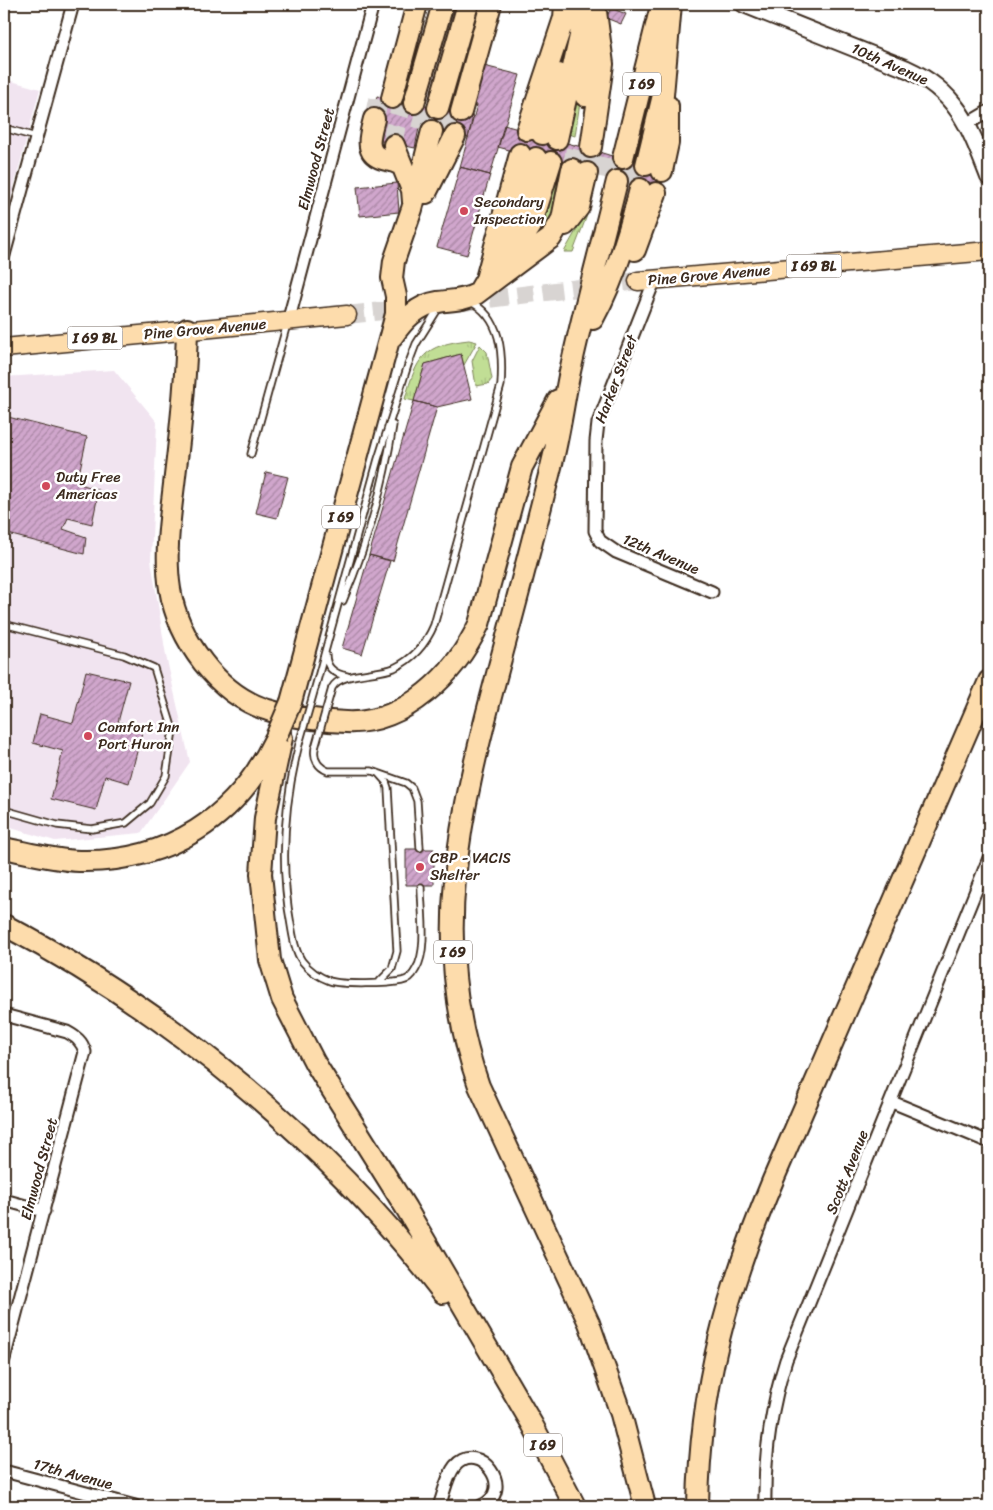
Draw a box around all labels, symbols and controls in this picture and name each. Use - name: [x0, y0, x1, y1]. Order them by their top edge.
- street label: 10th Avenue: [847, 35, 933, 93]
- road number: I 69: [623, 72, 661, 96]
- street label: Elmwood Street: [290, 104, 342, 213]
- place label: Secondary Inspection: [473, 189, 544, 232]
- marker: Secondary Inspection: [458, 205, 470, 217]
- road number: I 69 BL: [786, 255, 842, 278]
- street label: Pine Grove Avenue: [647, 257, 772, 293]
- street label: Pine Grove Avenue: [143, 311, 268, 347]
- road number: I 69 BL: [68, 326, 122, 349]
- street label: Harker Street: [587, 330, 645, 427]
- place label: Duty Free Americas: [55, 464, 121, 507]
- marker: Duty Free Americas: [40, 480, 52, 492]
- road number: I 69: [322, 506, 360, 528]
- street label: 12th Avenue: [619, 526, 703, 582]
- place label: Comfort Inn Port Huron: [98, 714, 179, 757]
- marker: Comfort Inn Port Huron: [82, 730, 94, 742]
- place label: CBP - VACIS Shelter: [430, 845, 511, 888]
- marker: CBP - VACIS Shelter: [414, 861, 426, 873]
- road number: I 69: [434, 940, 472, 964]
- street label: Elmwood Street: [13, 1114, 65, 1223]
- street label: Scott Avenue: [818, 1125, 876, 1218]
- road number: I 69: [524, 1434, 562, 1456]
- street label: 17th Avenue: [30, 1451, 116, 1497]

